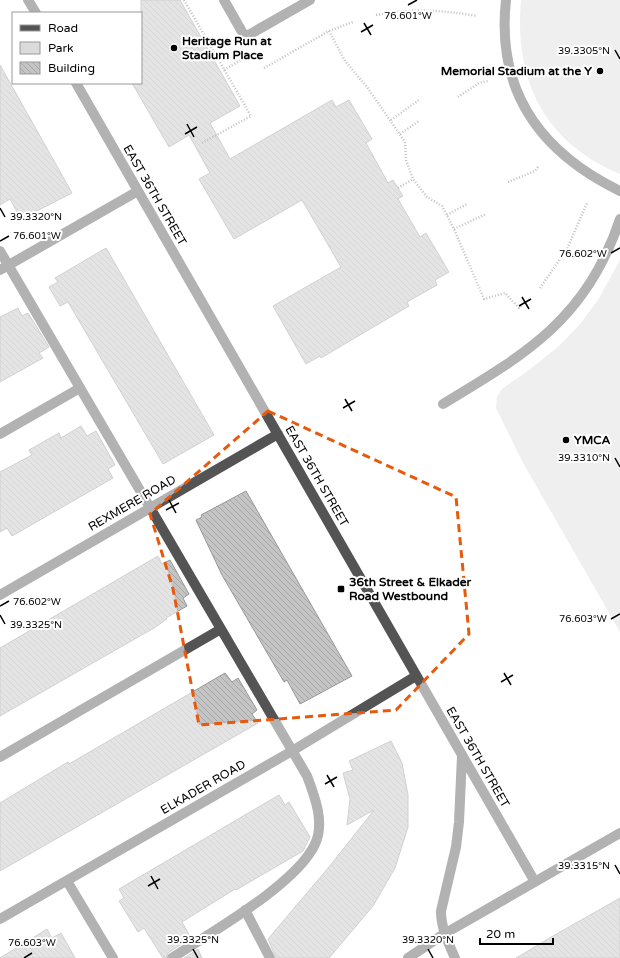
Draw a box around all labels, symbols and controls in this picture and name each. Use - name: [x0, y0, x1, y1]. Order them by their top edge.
- text: 76.601°W: [384, 10, 432, 22]
- legend: [12, 12, 142, 84]
- text: Road: [48, 21, 78, 35]
- place label: Heritage Run at Stadium Place: [182, 34, 272, 62]
- text: Park: [48, 41, 74, 55]
- marker: Heritage Run at Stadium Place: [169, 43, 179, 53]
- text: 39.3305°N: [558, 45, 610, 57]
- text: Building: [48, 61, 95, 75]
- place label: Memorial Stadium at the Y: [441, 64, 592, 78]
- marker: Memorial Stadium at the Y: [595, 66, 605, 76]
- street label: EAST 36TH STREET: [120, 142, 190, 248]
- text: 39.3320°N: [10, 211, 62, 223]
- text: 76.601°W: [13, 230, 61, 242]
- text: 76.602°W: [559, 248, 607, 260]
- street label: EAST 36TH STREET: [282, 423, 352, 529]
- place label: YMCA: [574, 433, 611, 447]
- marker: YMCA: [561, 435, 571, 445]
- text: 39.3310°N: [558, 452, 610, 464]
- street label: REXMERE ROAD: [86, 472, 178, 534]
- place label: 36th Street & Elkader Road Westbound: [349, 575, 472, 603]
- marker: 36th Street & Elkader Road Westbound: [336, 584, 346, 594]
- text: 76.602°W: [13, 596, 61, 608]
- text: 76.603°W: [559, 613, 607, 625]
- text: 39.3325°N: [10, 619, 62, 631]
- street label: EAST 36TH STREET: [443, 704, 513, 810]
- street label: ELKADER ROAD: [158, 757, 248, 817]
- text: 39.3315°N: [558, 860, 610, 872]
- scale bar: [480, 920, 553, 946]
- text: 20 m: [486, 927, 515, 941]
- text: 39.3325°N: [167, 934, 219, 946]
- text: 39.3320°N: [402, 934, 454, 946]
- text: 76.603°W: [8, 937, 56, 949]

